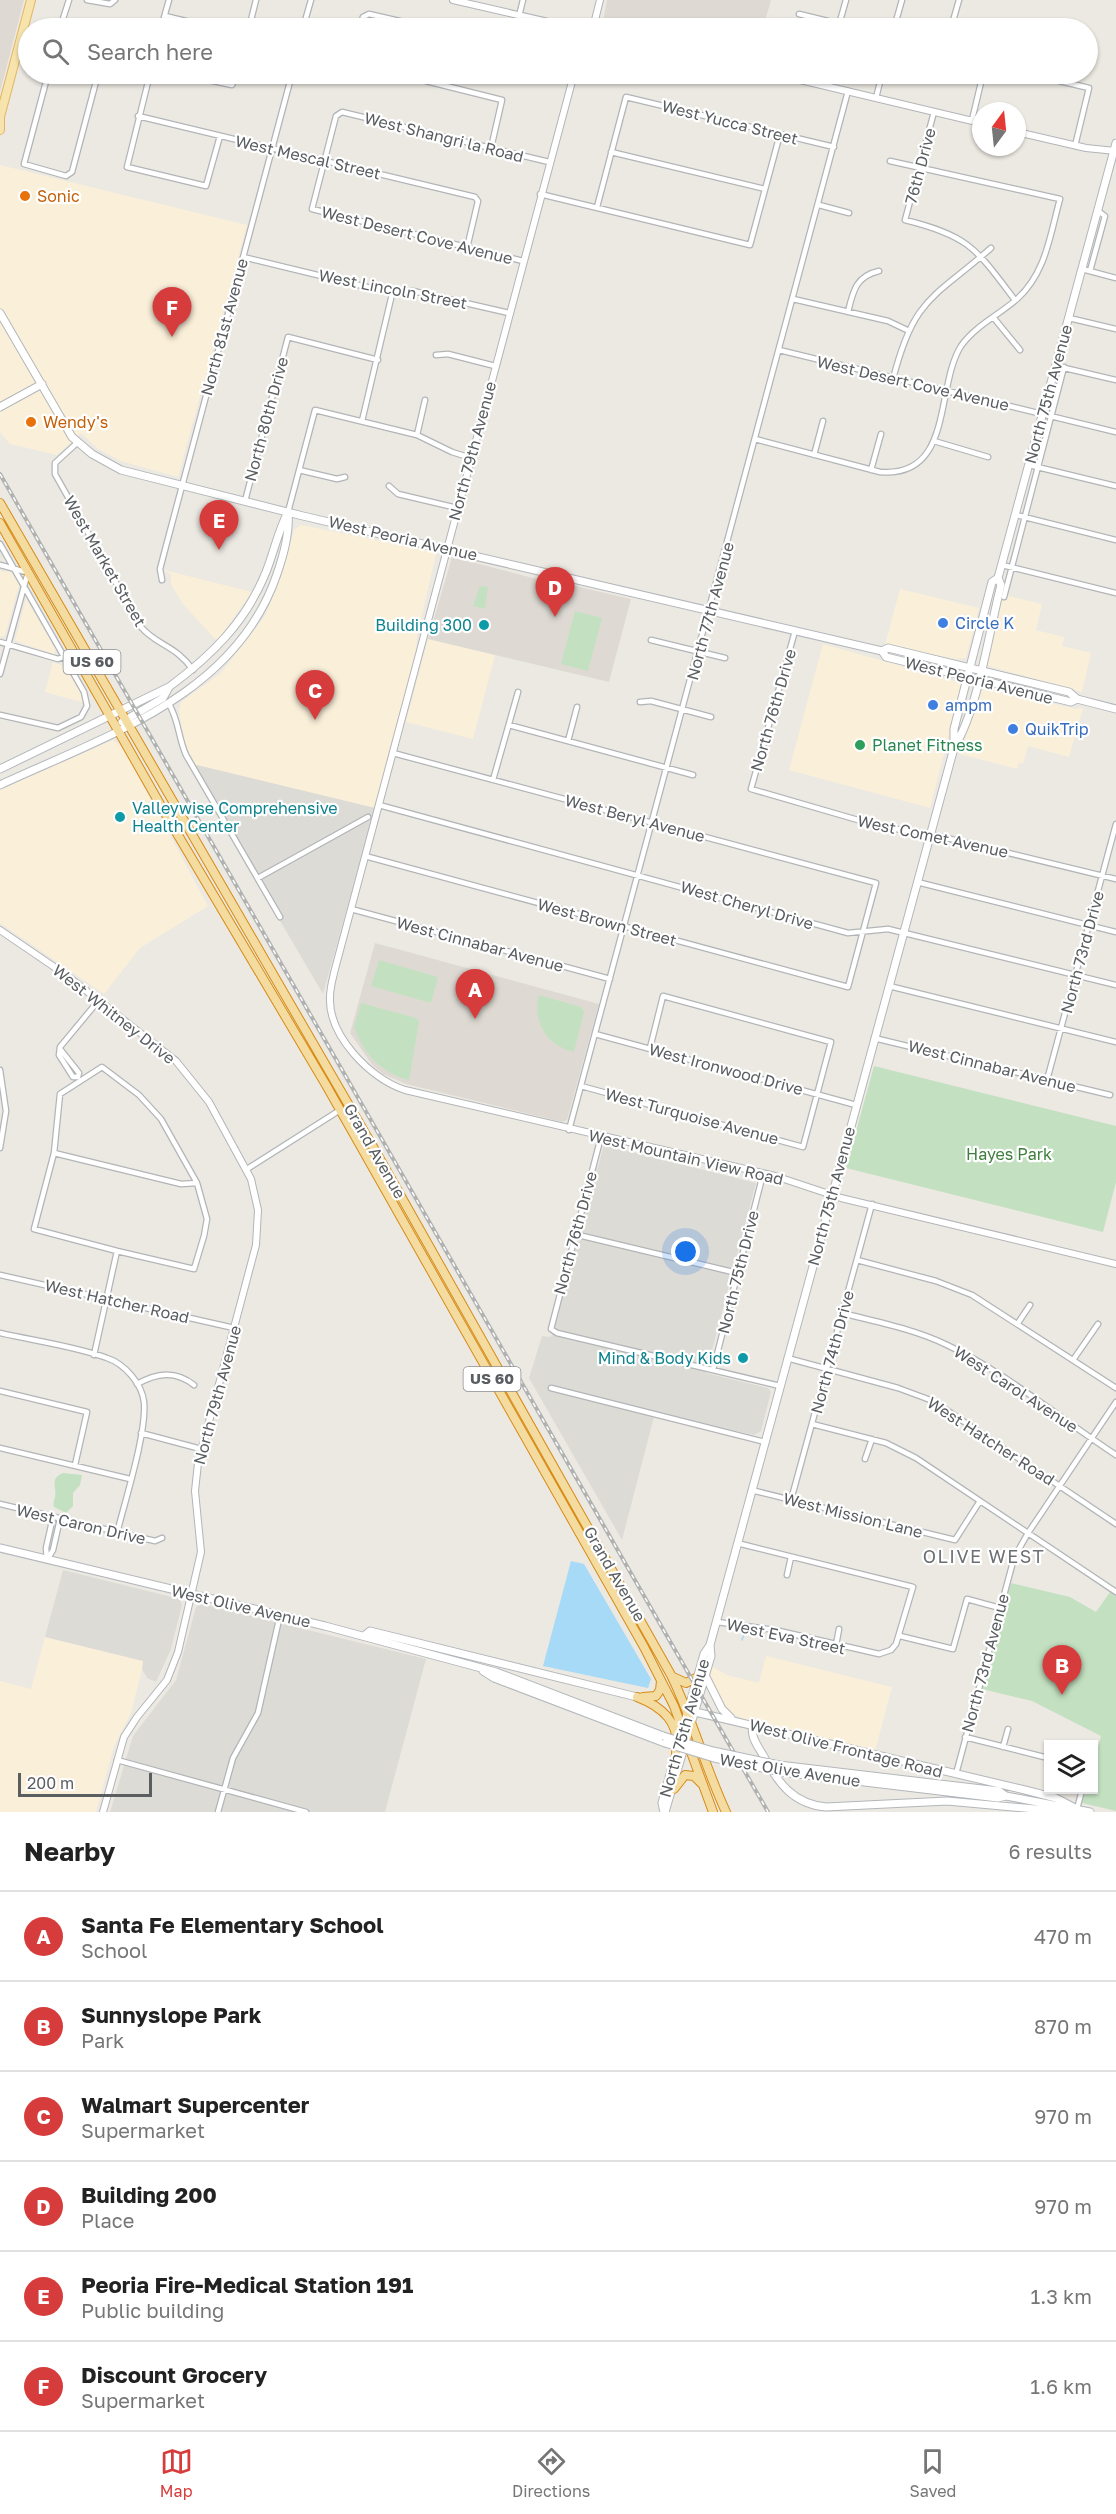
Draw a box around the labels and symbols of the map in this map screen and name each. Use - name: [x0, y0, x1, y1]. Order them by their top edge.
- street label: West Yucca Street: [660, 95, 800, 149]
- north arrow: [972, 102, 1026, 156]
- street label: West Shangri la Road: [362, 108, 526, 166]
- street label: 76th Drive: [900, 126, 940, 206]
- street label: West Mescal Street: [233, 131, 383, 183]
- place label: Sonic: [37, 186, 80, 206]
- marker: Sonic: [18, 189, 32, 203]
- street label: West Desert Cove Avenue: [319, 202, 515, 268]
- street label: North 81st Avenue: [196, 256, 252, 398]
- street label: West Lincoln Street: [317, 265, 469, 313]
- pin: F: [152, 288, 192, 337]
- street label: North 75th Avenue: [1020, 322, 1076, 466]
- street label: West Desert Cove Avenue: [815, 351, 1011, 415]
- street label: North 80th Drive: [240, 355, 292, 483]
- street label: North 79th Avenue: [444, 379, 500, 523]
- place label: Wendy's: [43, 412, 108, 432]
- marker: Wendy's: [24, 415, 38, 429]
- street label: West Market Street: [59, 492, 151, 630]
- pin: E: [200, 500, 238, 550]
- street label: West Peoria Avenue: [327, 511, 479, 565]
- street label: North 77th Avenue: [682, 540, 738, 682]
- pin: D: [536, 568, 574, 617]
- place label: Circle K: [955, 613, 1014, 633]
- place label: Building 300: [375, 615, 472, 635]
- marker: Circle K: [936, 616, 950, 630]
- marker: Building 300: [477, 618, 491, 632]
- street label: North 76th Drive: [746, 646, 800, 774]
- road number: US 60: [64, 650, 121, 674]
- street label: West Peoria Avenue: [903, 652, 1055, 708]
- pin: C: [296, 670, 334, 720]
- place label: ampm: [945, 695, 992, 715]
- marker: ampm: [926, 698, 940, 712]
- place label: QuikTrip: [1025, 719, 1089, 739]
- marker: QuikTrip: [1006, 722, 1020, 736]
- place label: Planet Fitness: [872, 735, 982, 755]
- marker: Planet Fitness: [853, 738, 867, 752]
- street label: West Beryl Avenue: [563, 790, 707, 846]
- place label: Valleywise Comprehensive Health Center: [132, 798, 338, 836]
- marker: Valleywise Comprehensive Health Center: [113, 810, 127, 824]
- street label: West Comet Avenue: [856, 810, 1010, 862]
- street label: West Cheryl Drive: [678, 876, 816, 934]
- street label: North 73rd Drive: [1056, 889, 1108, 1015]
- street label: West Brown Street: [535, 894, 679, 950]
- street label: West Cinnabar Avenue: [394, 912, 566, 976]
- street label: West Whitney Drive: [49, 960, 179, 1068]
- pin: A: [456, 970, 494, 1019]
- street label: West Cinnabar Avenue: [906, 1035, 1078, 1097]
- street label: West Ironwood Drive: [647, 1039, 805, 1099]
- street label: West Turquoise Avenue: [603, 1083, 781, 1149]
- street label: Grand Avenue: [340, 1100, 410, 1202]
- street label: North 75th Avenue: [803, 1124, 859, 1268]
- street label: West Mountain View Road: [587, 1125, 785, 1189]
- park label: Hayes Park: [966, 1144, 1052, 1164]
- street label: North 76th Drive: [549, 1169, 601, 1297]
- street label: North 75th Drive: [713, 1208, 763, 1336]
- your location: [671, 1237, 700, 1266]
- street label: West Hatcher Road: [43, 1275, 191, 1327]
- street label: North 74th Drive: [806, 1288, 858, 1416]
- street label: North 79th Avenue: [189, 1323, 245, 1467]
- street label: West Carol Avenue: [950, 1341, 1082, 1437]
- place label: Mind & Body Kids: [598, 1348, 731, 1368]
- marker: Mind & Body Kids: [736, 1351, 750, 1365]
- road number: US 60: [464, 1367, 520, 1391]
- street label: West Hatcher Road: [924, 1392, 1058, 1490]
- street label: West Mission Lane: [781, 1488, 925, 1542]
- street label: West Caron Drive: [14, 1499, 148, 1549]
- street label: Grand Avenue: [580, 1523, 650, 1625]
- district label: OLIVE WEST: [923, 1545, 1045, 1567]
- street label: West Olive Avenue: [169, 1580, 313, 1632]
- street label: North 73rd Avenue: [957, 1591, 1013, 1735]
- street label: West Eva Street: [725, 1614, 847, 1658]
- pin: B: [1042, 1646, 1082, 1695]
- street label: North 75th Avenue: [655, 1656, 713, 1800]
- street label: West Olive Frontage Road: [747, 1714, 945, 1782]
- street label: West Olive Avenue: [718, 1749, 862, 1791]
- scale bar: [18, 1770, 152, 1798]

